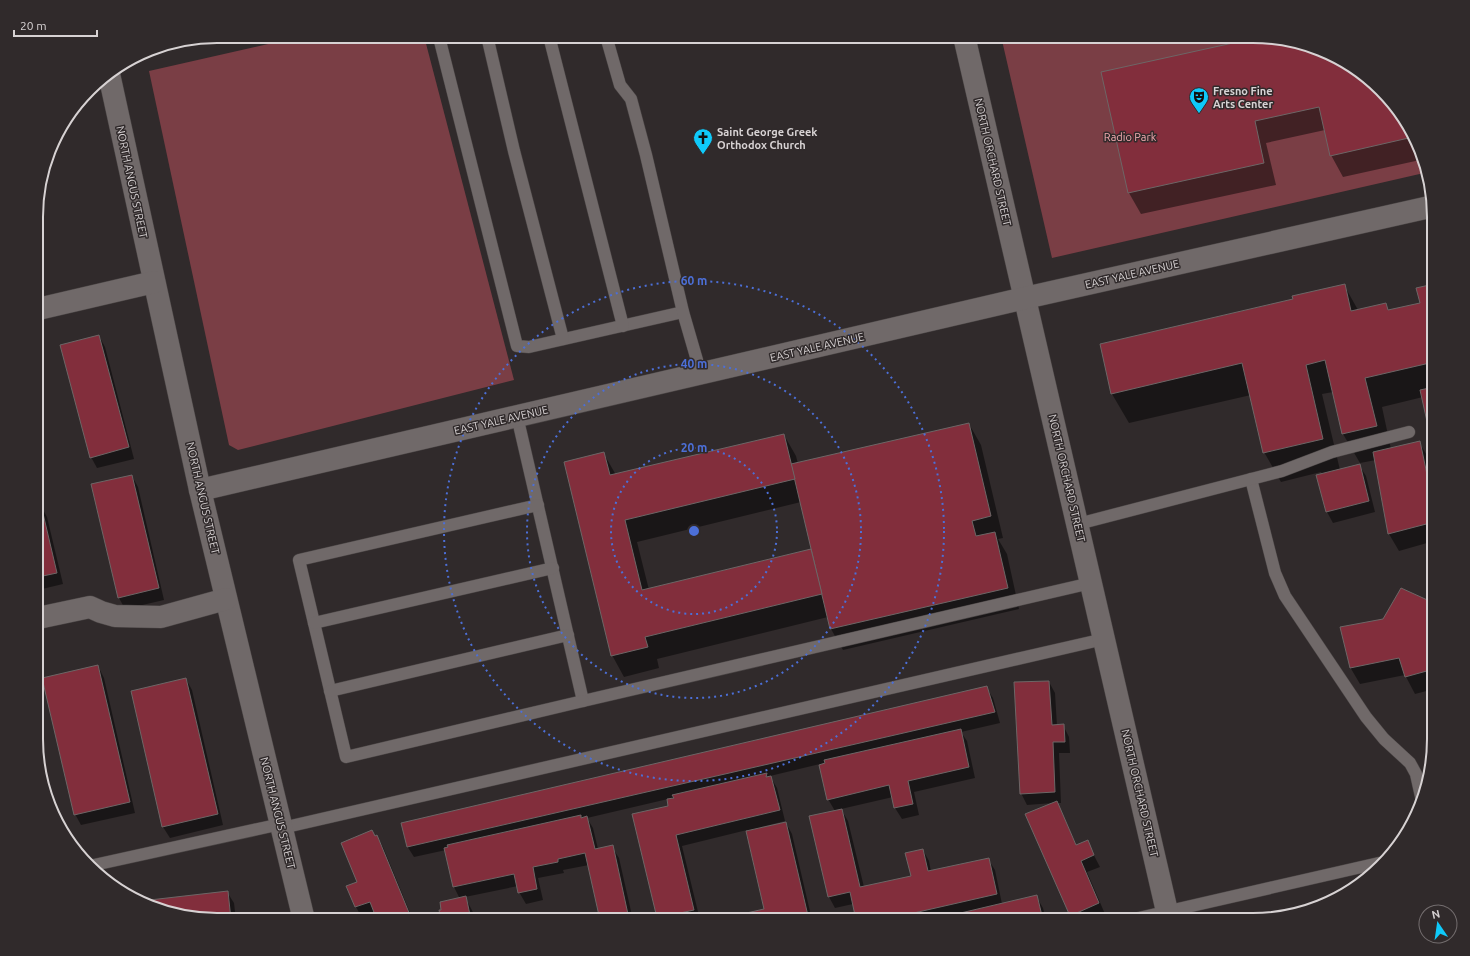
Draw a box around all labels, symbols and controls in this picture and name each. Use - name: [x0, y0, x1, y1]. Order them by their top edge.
- scale bar: [14, 12, 97, 38]
- text: 20 m: [20, 19, 47, 32]
- place label: Fresno Fine Arts Center: [1213, 85, 1273, 110]
- theatre icon: Fresno Fine Arts Center: [1188, 86, 1210, 114]
- street label: NORTH ORCHARD STREET: [972, 97, 1014, 227]
- street label: NORTH ANGUS STREET: [114, 125, 150, 239]
- place label: Saint George Greek Orthodox Church: [717, 126, 818, 151]
- church icon: Saint George Greek Orthodox Church: [692, 127, 714, 155]
- park label: Radio Park: [1104, 131, 1157, 143]
- street label: EAST YALE AVENUE: [1084, 257, 1180, 291]
- text: 60 m: [681, 274, 707, 287]
- street label: EAST YALE AVENUE: [769, 330, 865, 364]
- text: 40 m: [681, 357, 707, 370]
- street label: EAST YALE AVENUE: [453, 403, 549, 437]
- street label: NORTH ORCHARD STREET: [1046, 413, 1088, 543]
- street label: NORTH ANGUS STREET: [184, 441, 222, 555]
- text: 20 m: [681, 441, 707, 454]
- centre of rings: [687, 524, 701, 538]
- street label: NORTH ORCHARD STREET: [1119, 728, 1161, 858]
- street label: NORTH ANGUS STREET: [258, 756, 298, 870]
- north arrow: [1418, 904, 1458, 944]
- text: N: [1430, 907, 1441, 921]

